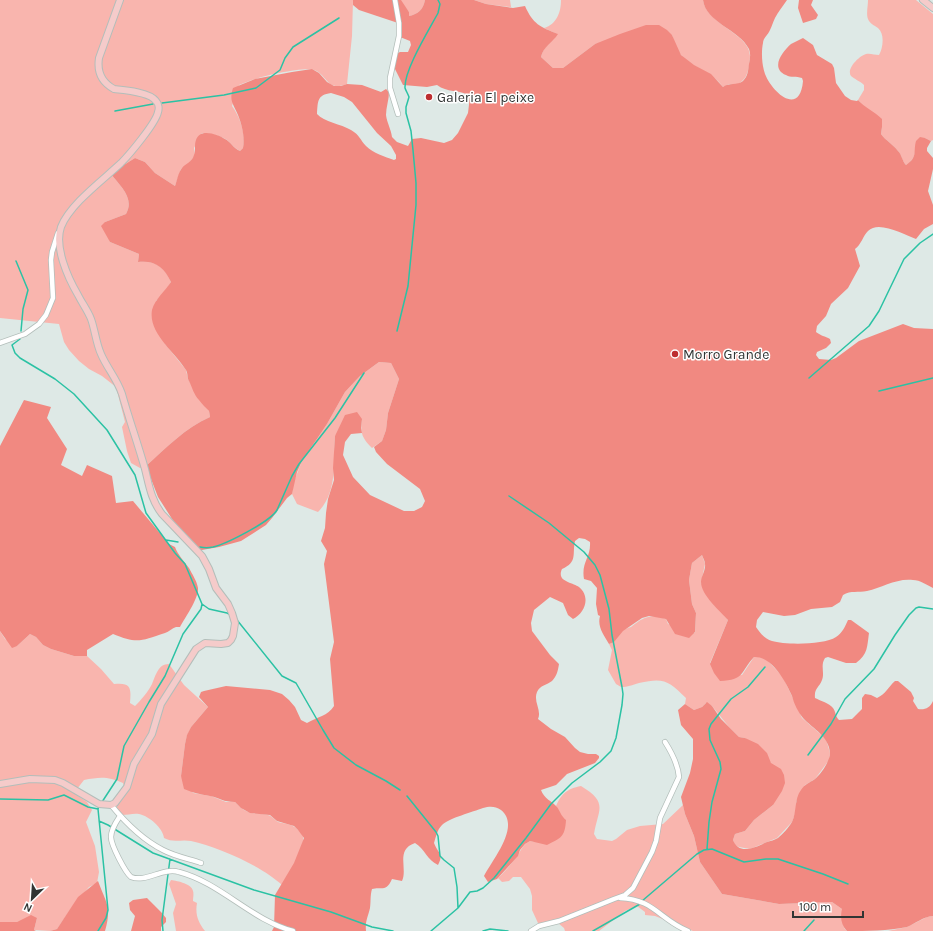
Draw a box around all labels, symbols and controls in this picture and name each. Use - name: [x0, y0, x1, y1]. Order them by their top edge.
- place label: Galeria El peixe: [437, 89, 534, 106]
- marker: Galeria El peixe: [424, 92, 434, 102]
- place label: Morro Grande: [683, 346, 769, 363]
- marker: Morro Grande: [670, 349, 680, 359]
- north arrow: [12, 879, 52, 919]
- scale bar: [793, 893, 863, 919]
- text: N: [22, 900, 34, 915]
- text: 100 m: [799, 900, 831, 914]

